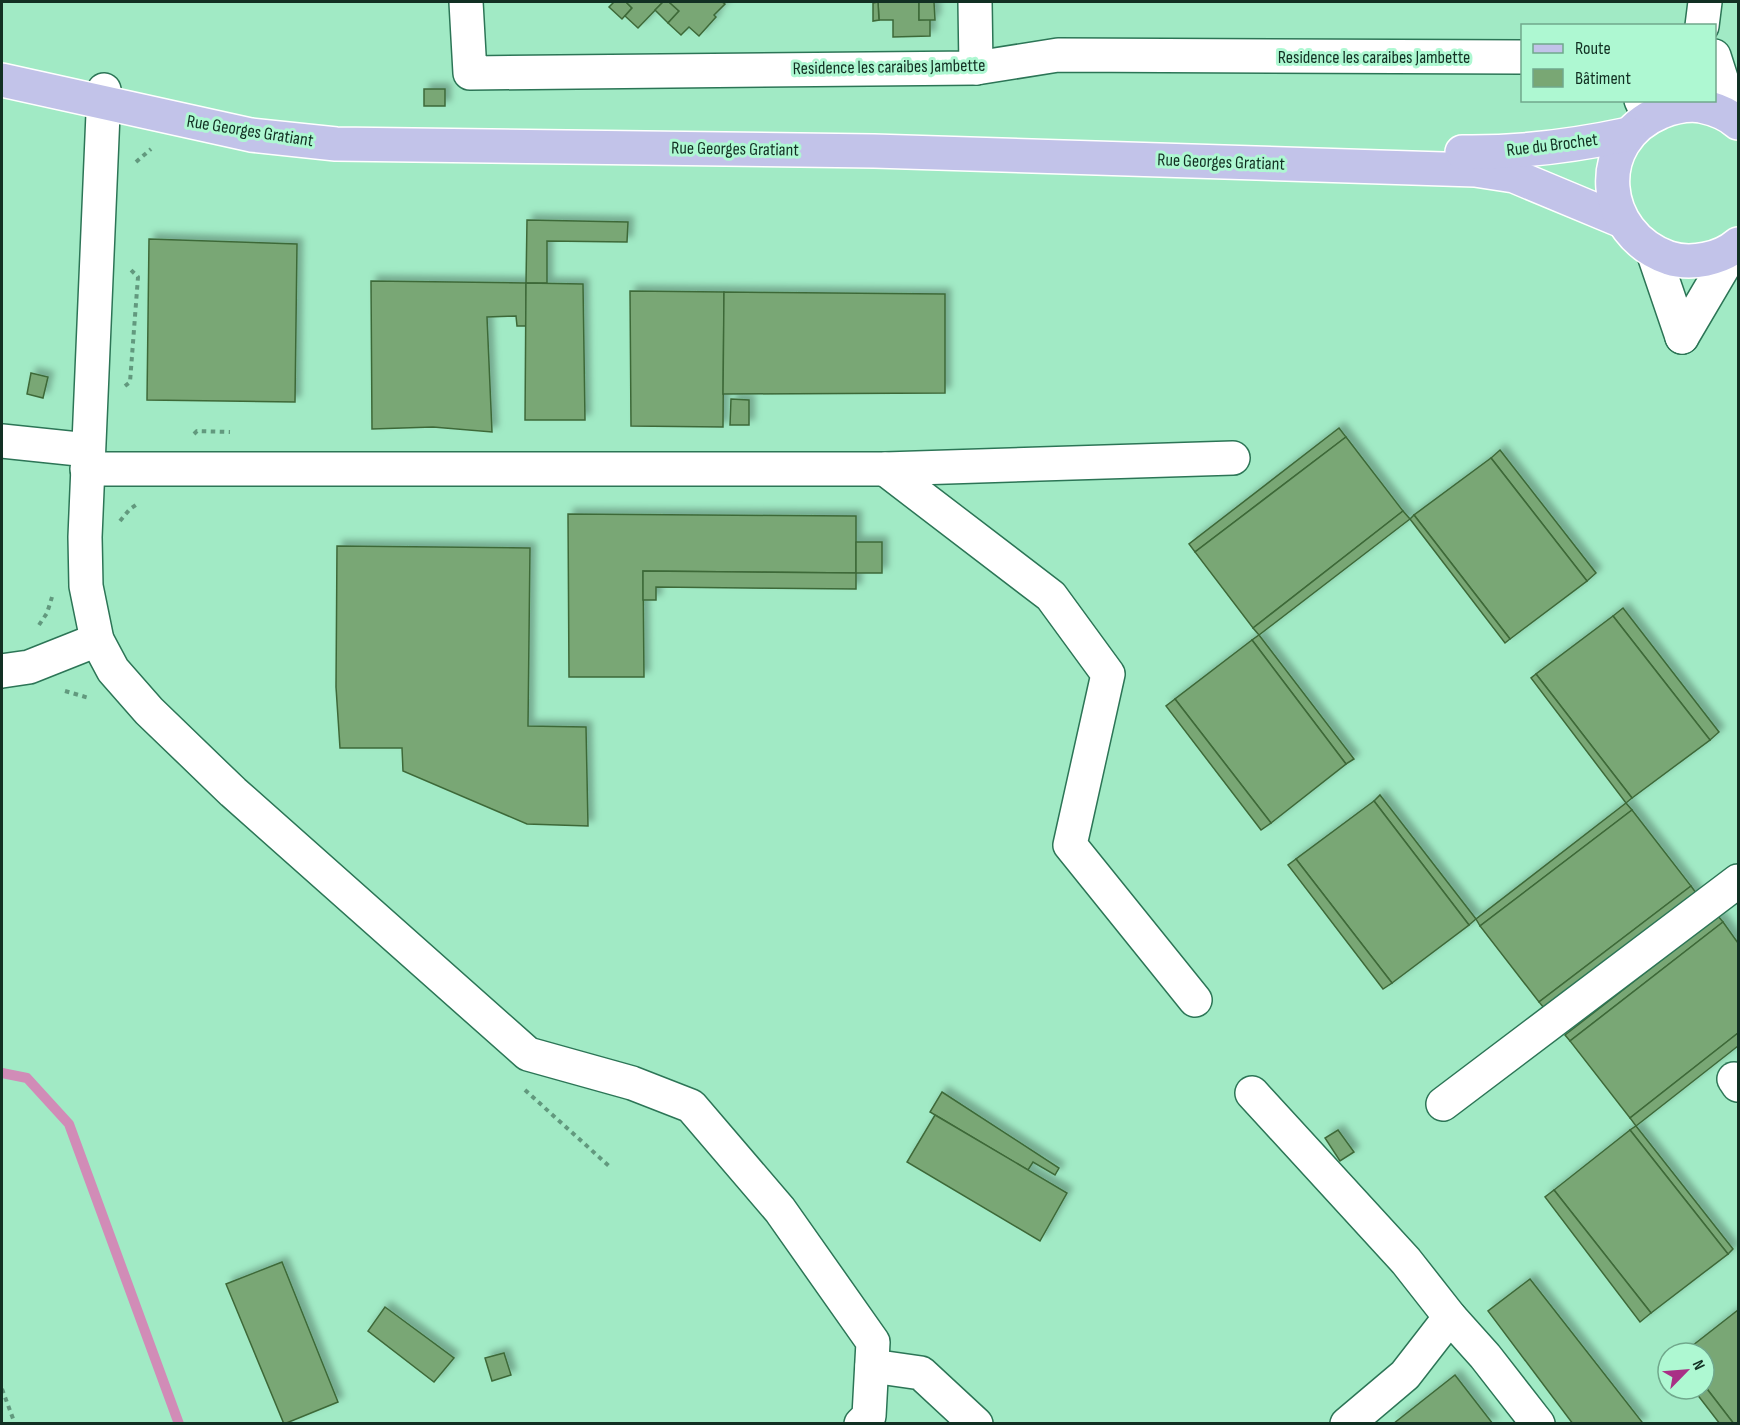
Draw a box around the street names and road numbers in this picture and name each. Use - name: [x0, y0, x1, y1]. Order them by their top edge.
- street label: Residence les caraibes Jambette: [1278, 47, 1470, 68]
- street label: Residence les caraibes Jambette: [792, 55, 986, 79]
- street label: Rue Georges Gratiant: [185, 111, 315, 151]
- street label: Rue du Brochet: [1505, 129, 1599, 161]
- street label: Rue Georges Gratiant: [671, 137, 800, 161]
- street label: Rue Georges Gratiant: [1157, 149, 1286, 175]

